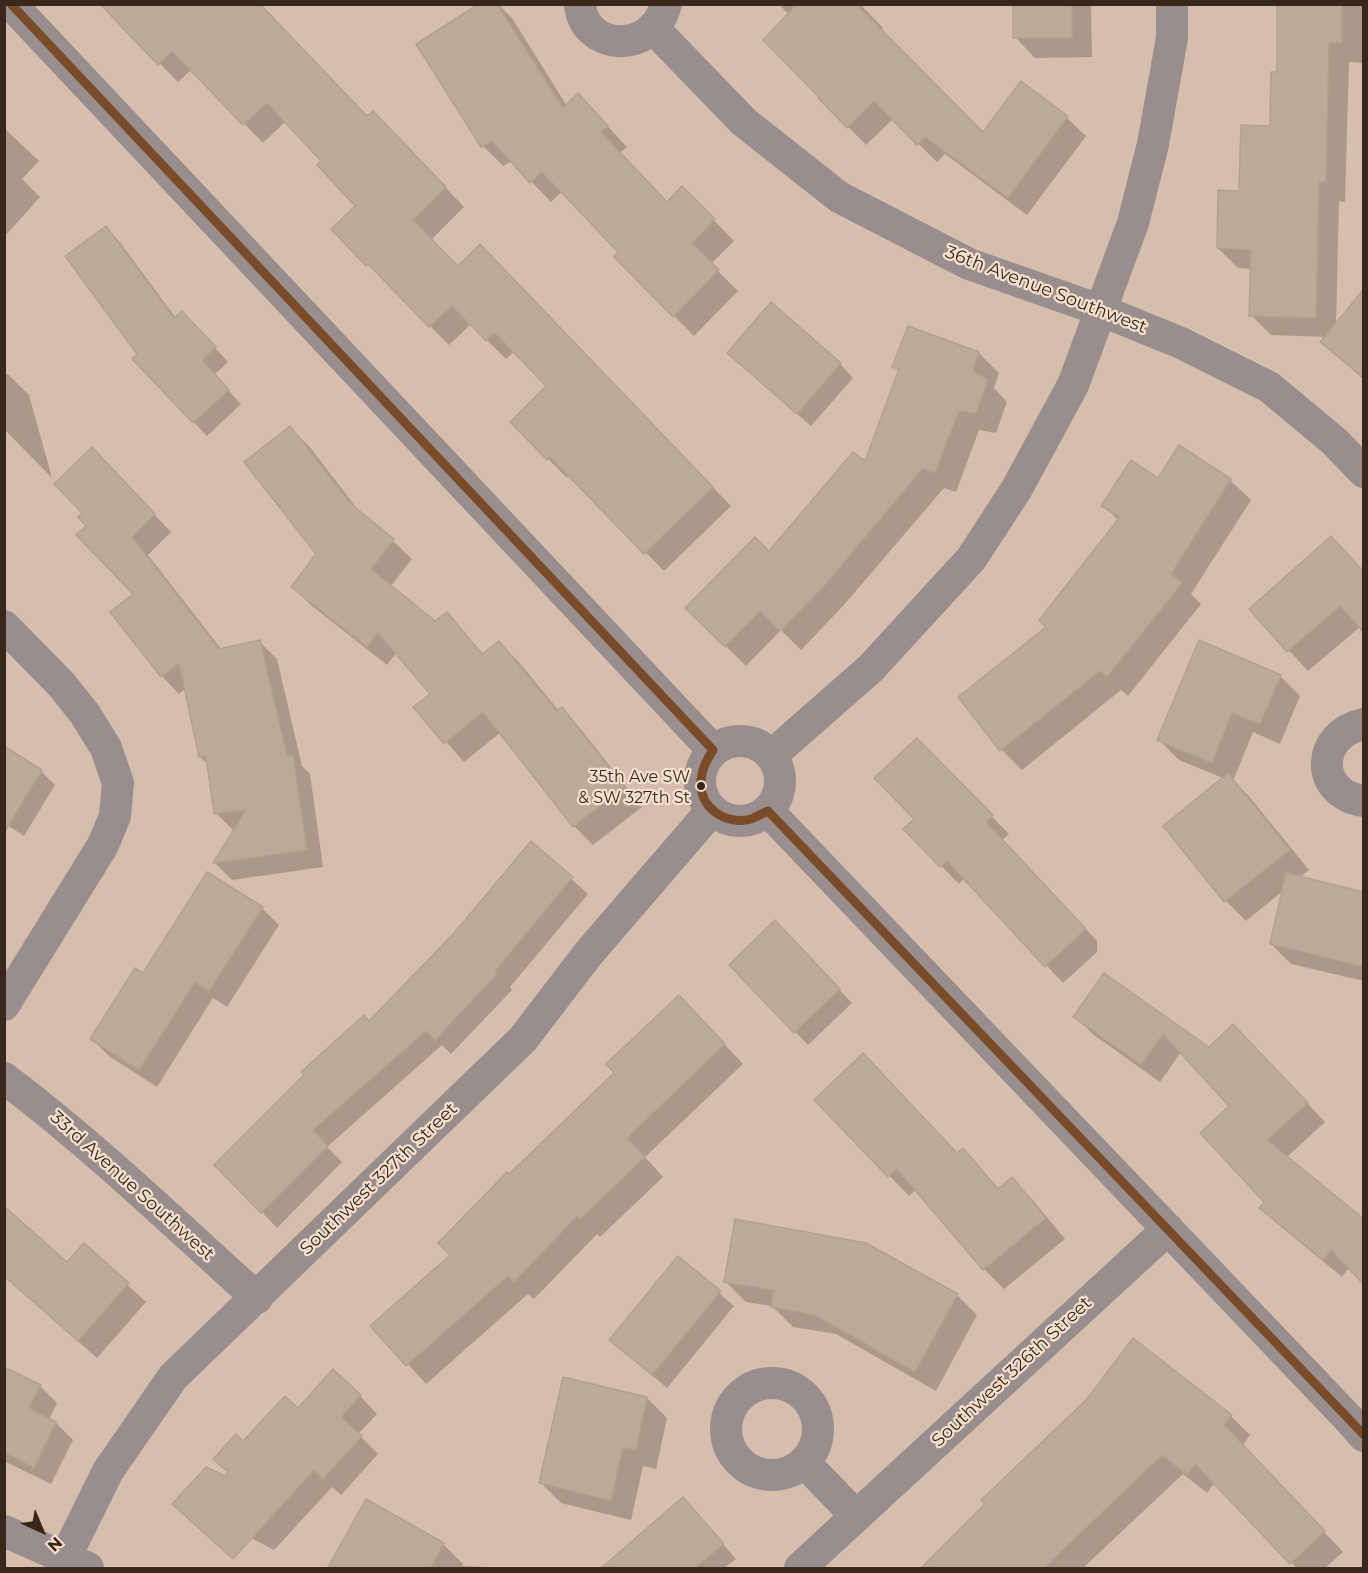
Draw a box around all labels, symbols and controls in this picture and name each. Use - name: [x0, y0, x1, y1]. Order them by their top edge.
- street label: 36th Avenue Southwest: [942, 242, 1150, 338]
- place label: 35th Ave SW & SW 327th St: [578, 767, 690, 805]
- marker: 35th Ave SW & SW 327th St: [695, 780, 707, 792]
- street label: Southwest 327th Street: [296, 1098, 462, 1260]
- street label: 33rd Avenue Southwest: [46, 1107, 218, 1265]
- street label: Southwest 326th Street: [928, 1292, 1096, 1452]
- north arrow: [12, 1501, 72, 1561]
- text: N: [44, 1533, 66, 1556]

